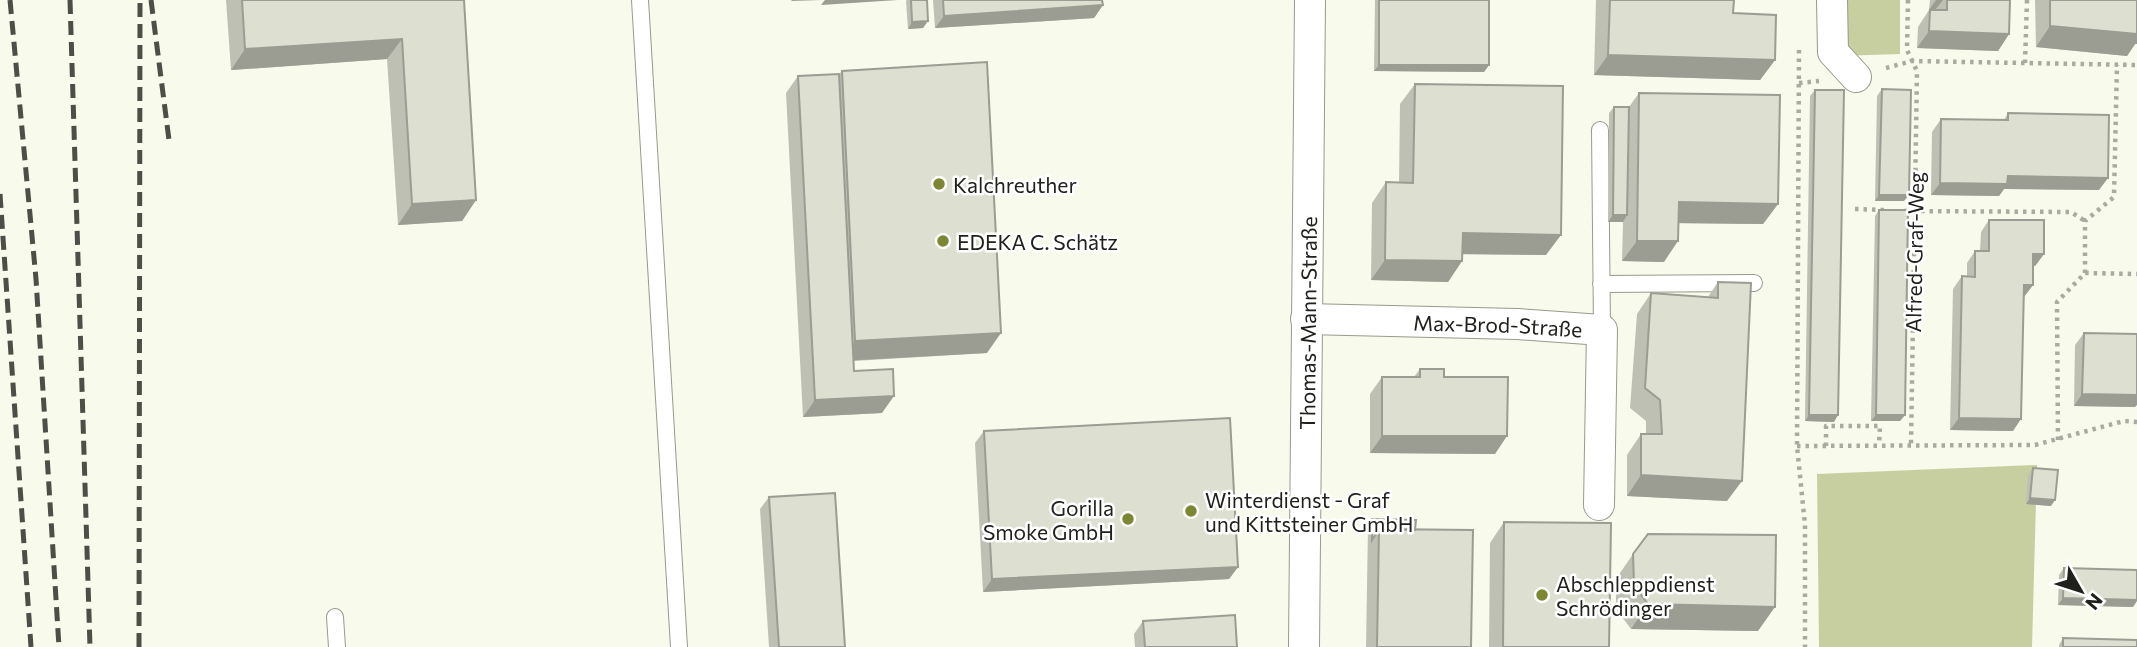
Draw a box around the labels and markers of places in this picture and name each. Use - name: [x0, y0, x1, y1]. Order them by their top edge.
- place label: Kalchreuther: [953, 172, 1077, 197]
- marker: Kalchreuther: [931, 176, 947, 192]
- place label: EDEKA C. Schätz: [957, 229, 1118, 254]
- marker: EDEKA C. Schätz: [935, 233, 951, 249]
- place label: Winterdienst - Graf und Kittsteiner GmbH: [1205, 487, 1413, 536]
- place label: Gorilla Smoke GmbH: [983, 495, 1114, 544]
- marker: Winterdienst - Graf und Kittsteiner GmbH: [1183, 503, 1199, 519]
- marker: Gorilla Smoke GmbH: [1120, 511, 1136, 527]
- place label: Abschleppdienst Schrödinger: [1556, 571, 1715, 620]
- marker: Abschleppdienst Schrödinger: [1534, 587, 1550, 603]

